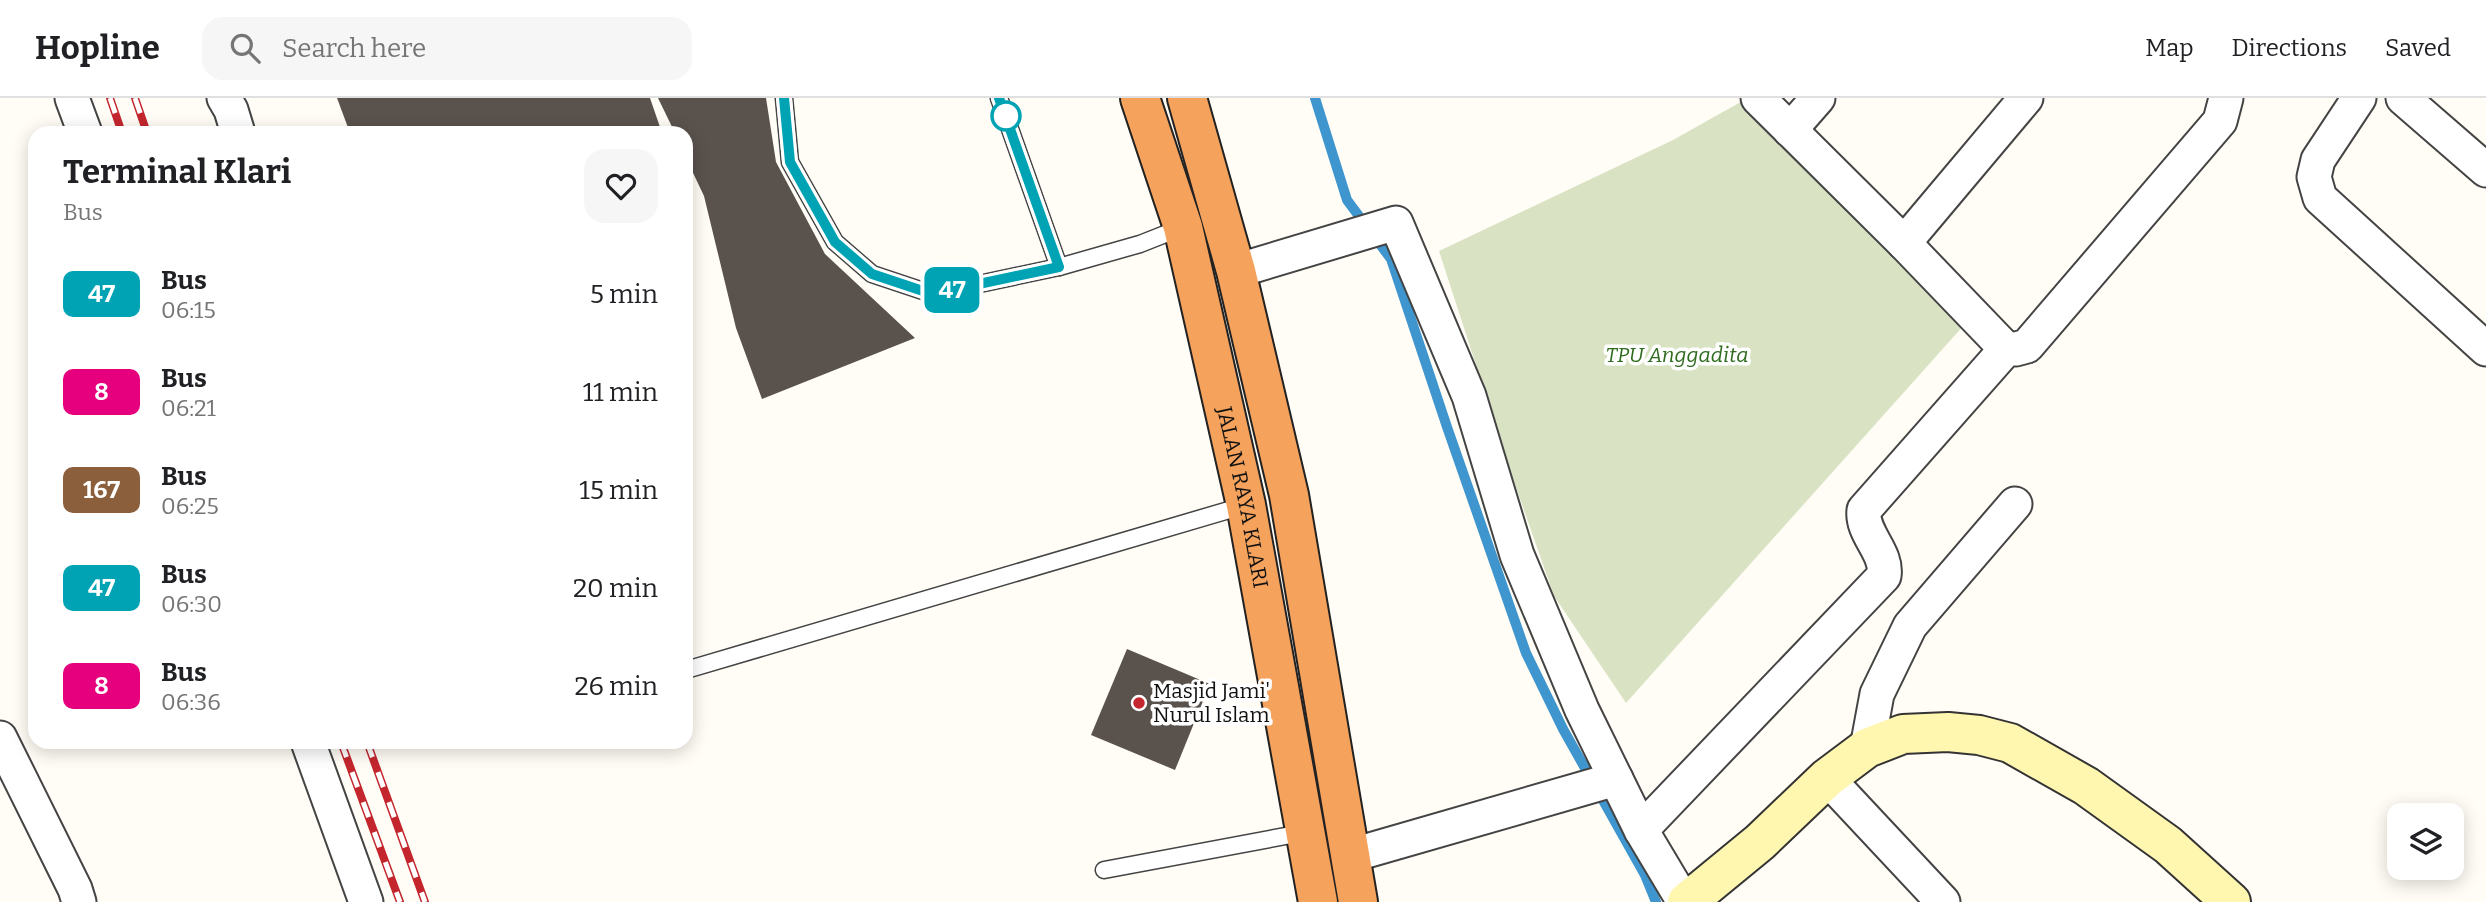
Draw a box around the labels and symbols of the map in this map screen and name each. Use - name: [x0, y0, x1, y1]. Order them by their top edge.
- unlabelled marker: [991, 101, 1021, 131]
- line badge: 47: [920, 267, 984, 313]
- park label: TPU Anggadita: [1606, 342, 1748, 368]
- street label: JALAN RAYA KLARI: [1211, 403, 1274, 590]
- place label: Masjid Jami' Nurul Islam: [1153, 678, 1270, 728]
- marker: Masjid Jami' Nurul Islam: [1131, 695, 1147, 711]

